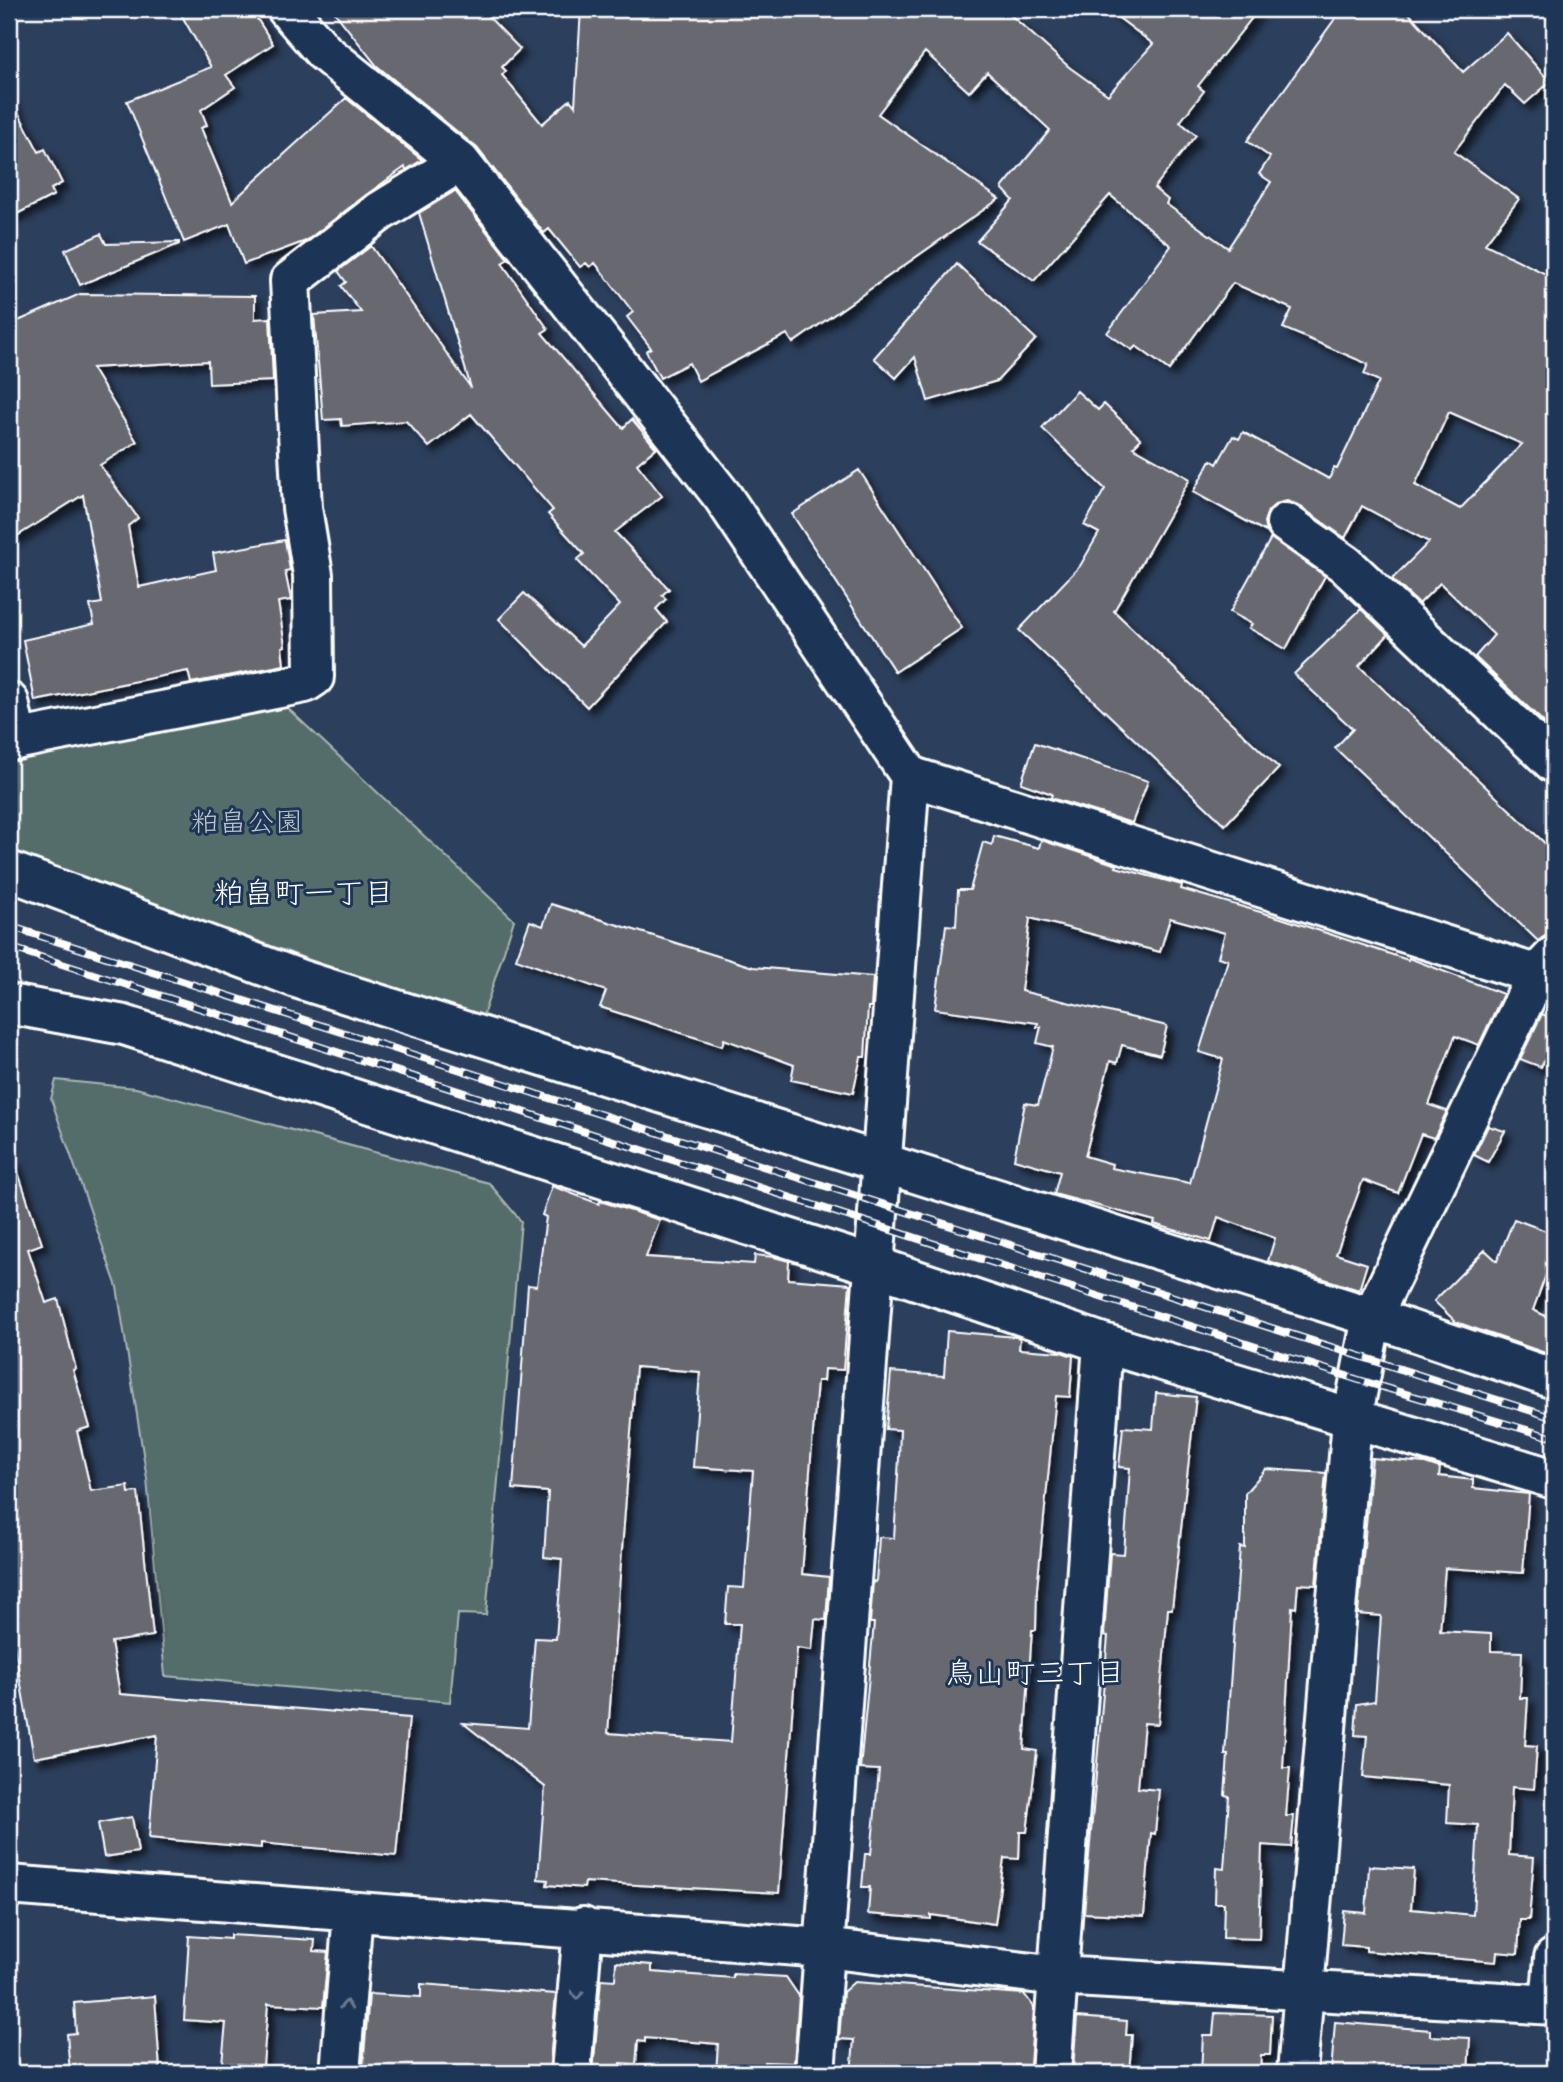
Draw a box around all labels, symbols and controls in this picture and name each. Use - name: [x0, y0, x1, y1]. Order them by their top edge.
- park label: 粕畠公園: [191, 804, 303, 845]
- district label: 粕畠町一丁目: [214, 874, 394, 918]
- district label: 鳥山町三丁目: [945, 1654, 1125, 1698]
- one-way arrow: [570, 1990, 585, 2001]
- one-way arrow: [338, 1999, 353, 2010]

